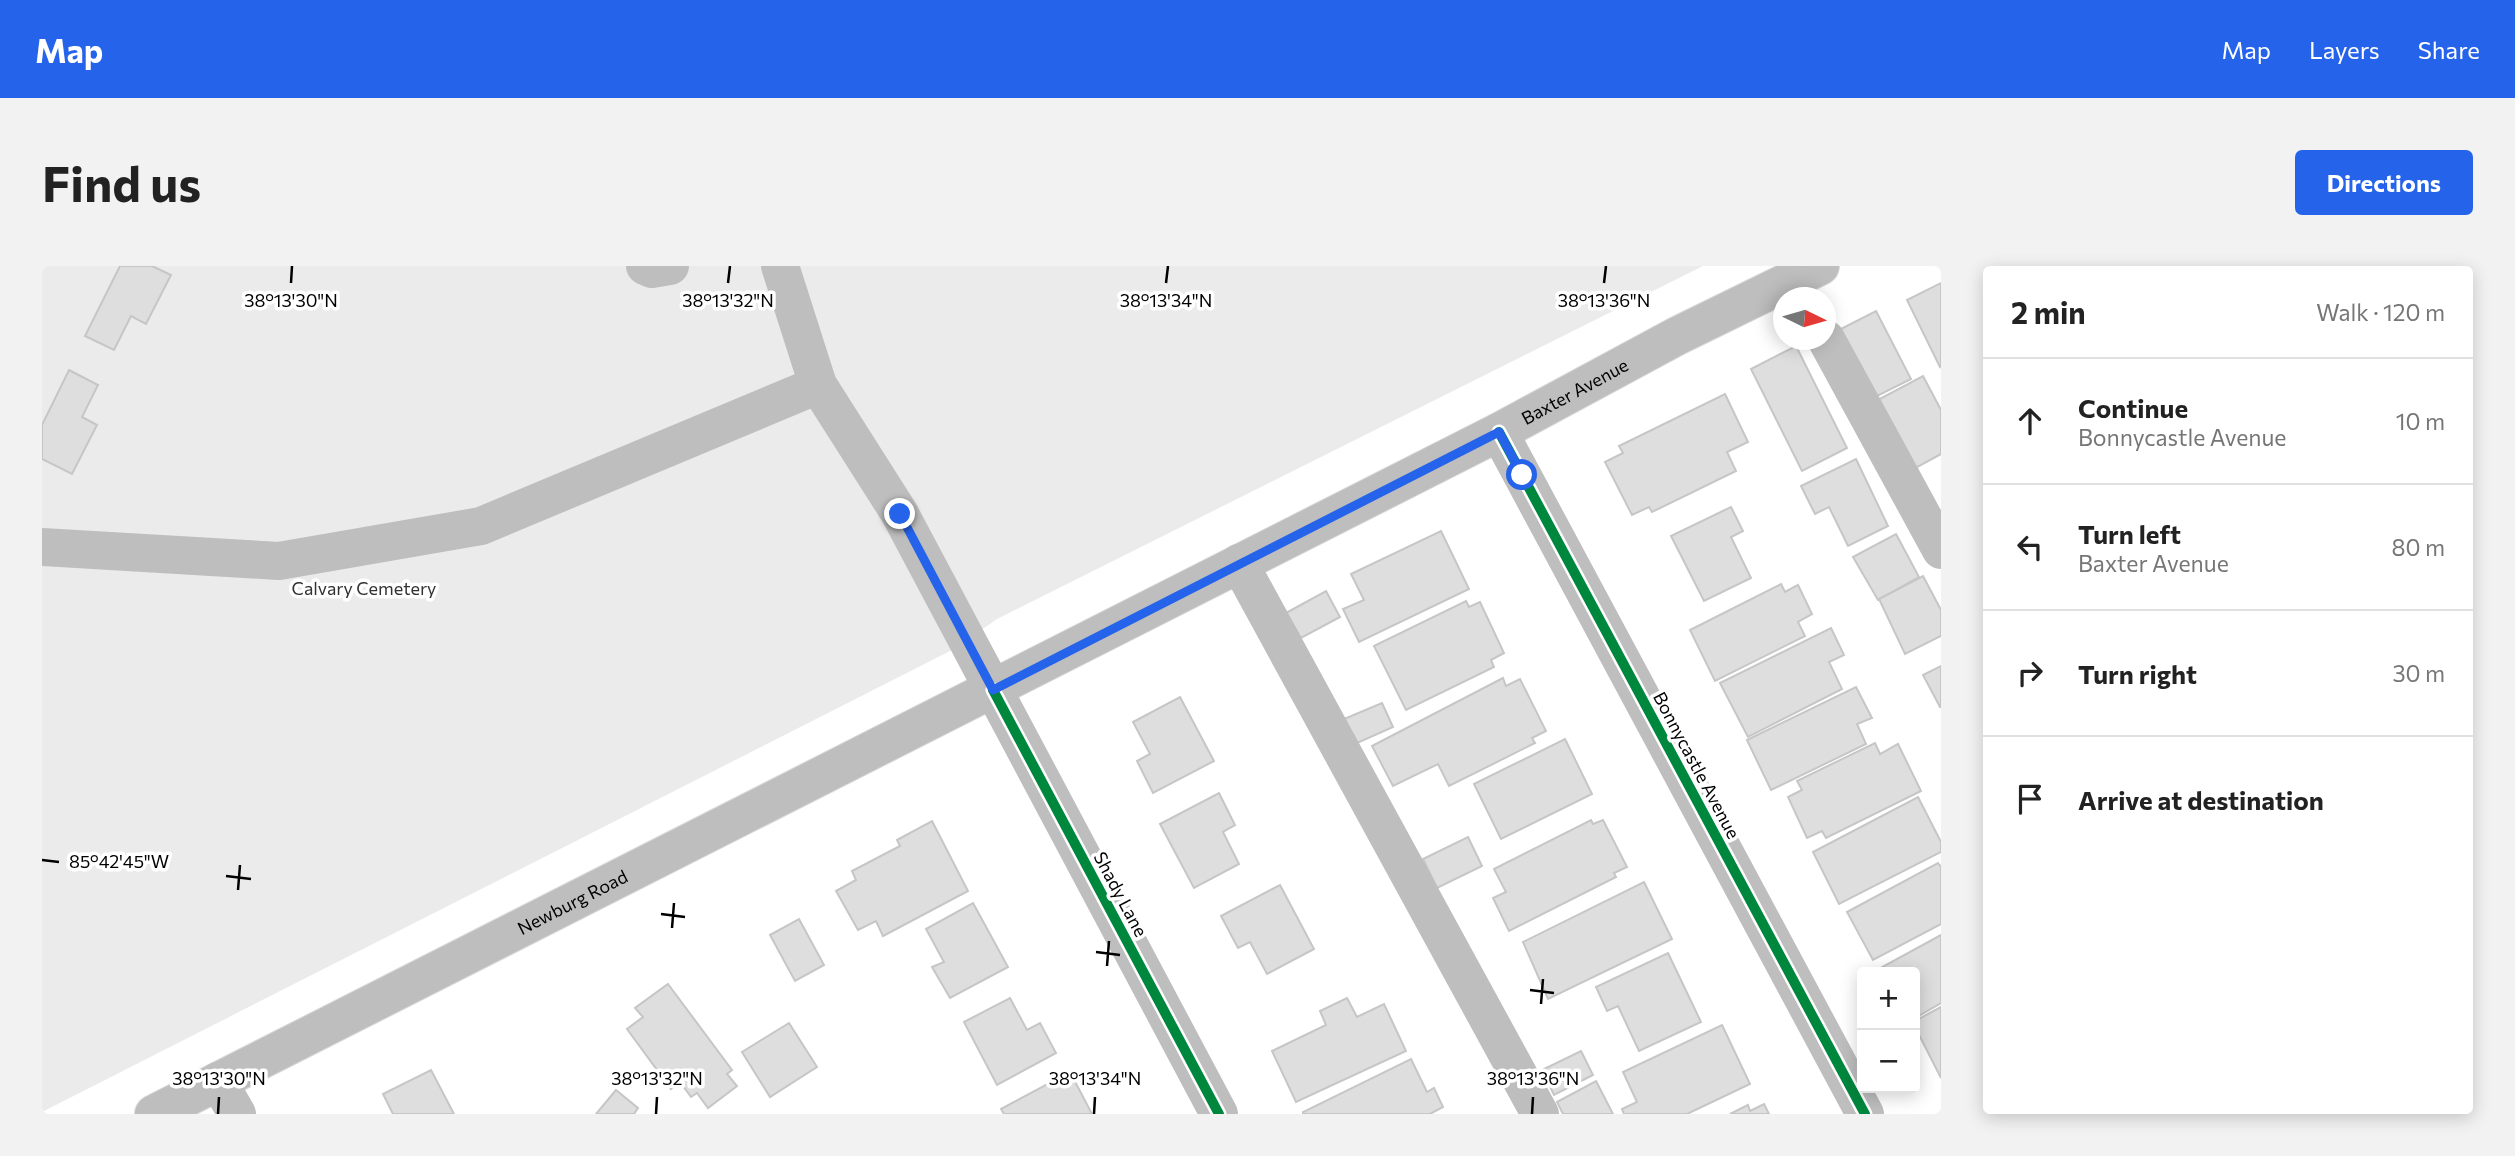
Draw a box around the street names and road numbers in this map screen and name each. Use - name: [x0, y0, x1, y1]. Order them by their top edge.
- street label: Baxter Avenue: [1517, 353, 1632, 429]
- street label: Bonnycastle Avenue: [1649, 688, 1745, 842]
- street label: Shady Lane: [1089, 848, 1153, 940]
- street label: Newburg Road: [514, 865, 631, 939]

